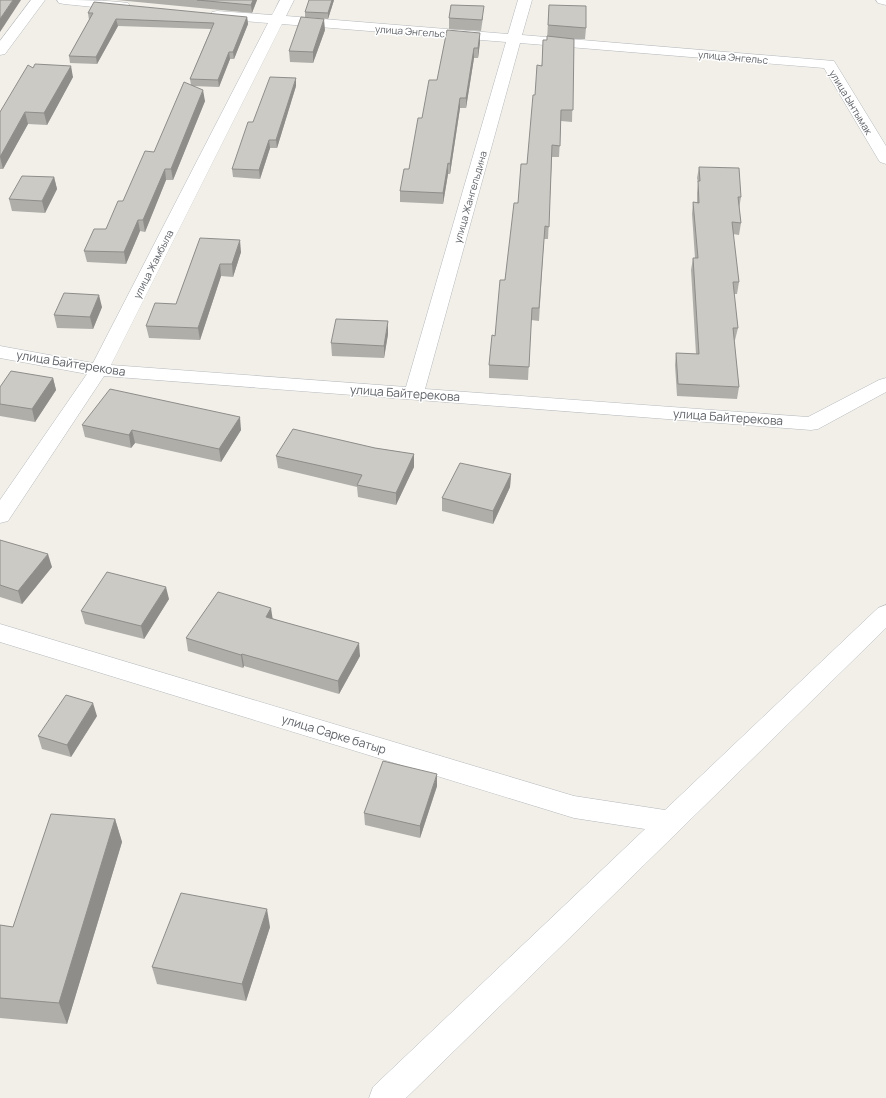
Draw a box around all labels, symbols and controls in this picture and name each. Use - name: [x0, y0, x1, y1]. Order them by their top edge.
- street label: улица Энгельс: [374, 22, 446, 40]
- street label: улица Энгельс: [697, 47, 769, 67]
- street label: улица Ынтымак: [826, 67, 876, 138]
- street label: улица Жангельдина: [450, 149, 490, 245]
- street label: улица Жамбыла: [130, 227, 176, 301]
- street label: улица Байтерекова: [15, 346, 127, 380]
- street label: улица Байтерекова: [349, 381, 461, 405]
- street label: улица Байтерекова: [672, 405, 784, 429]
- street label: улица Сарке батыр: [280, 710, 388, 758]

